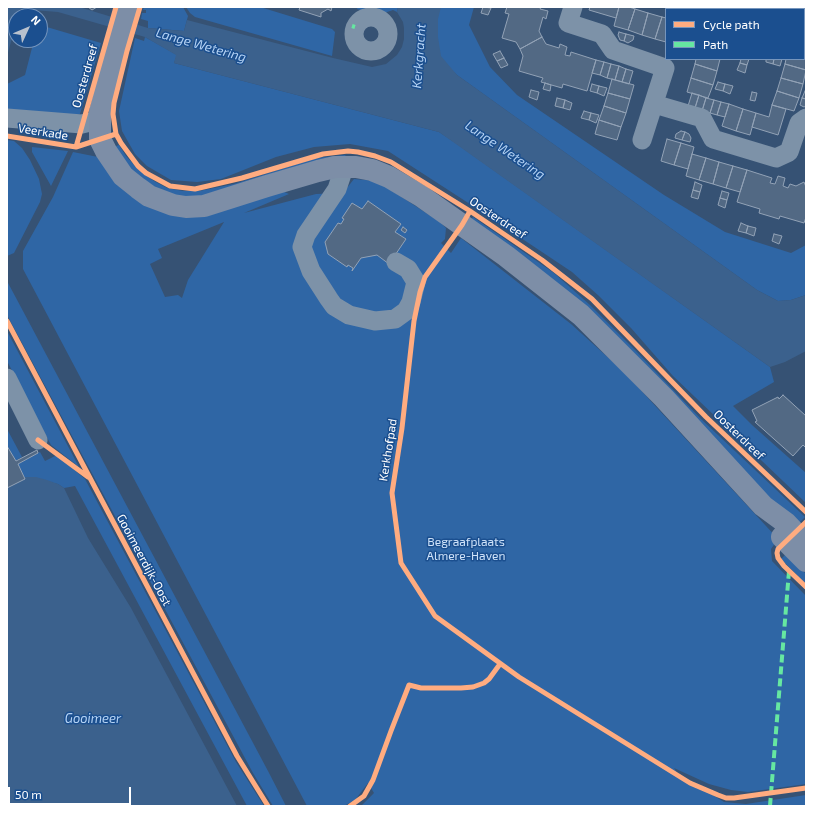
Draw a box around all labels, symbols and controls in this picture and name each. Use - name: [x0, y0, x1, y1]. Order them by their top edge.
- north arrow: [8, 8, 48, 48]
- legend: [665, 8, 805, 60]
- text: N: [29, 13, 44, 27]
- text: Cycle path: [703, 17, 760, 31]
- water label: Kerkgracht: [409, 23, 429, 89]
- water label: Lange Wetering: [154, 25, 248, 65]
- text: Path: [703, 37, 728, 51]
- street label: Oosterdreef: [69, 42, 101, 110]
- water label: Lange Wetering: [462, 117, 548, 183]
- street label: Veerkade: [17, 121, 69, 143]
- street label: Oosterdreef: [467, 194, 529, 242]
- street label: Oosterdreef: [710, 407, 768, 463]
- street label: Kerkhofpad: [376, 418, 400, 482]
- street label: Gooimeerdijk-Oost: [114, 512, 174, 608]
- park label: Begraafplaats Almere-Haven: [427, 535, 505, 563]
- water label: Gooimeer: [65, 711, 121, 727]
- scale bar: [10, 779, 133, 805]
- text: 50 m: [15, 787, 42, 801]

